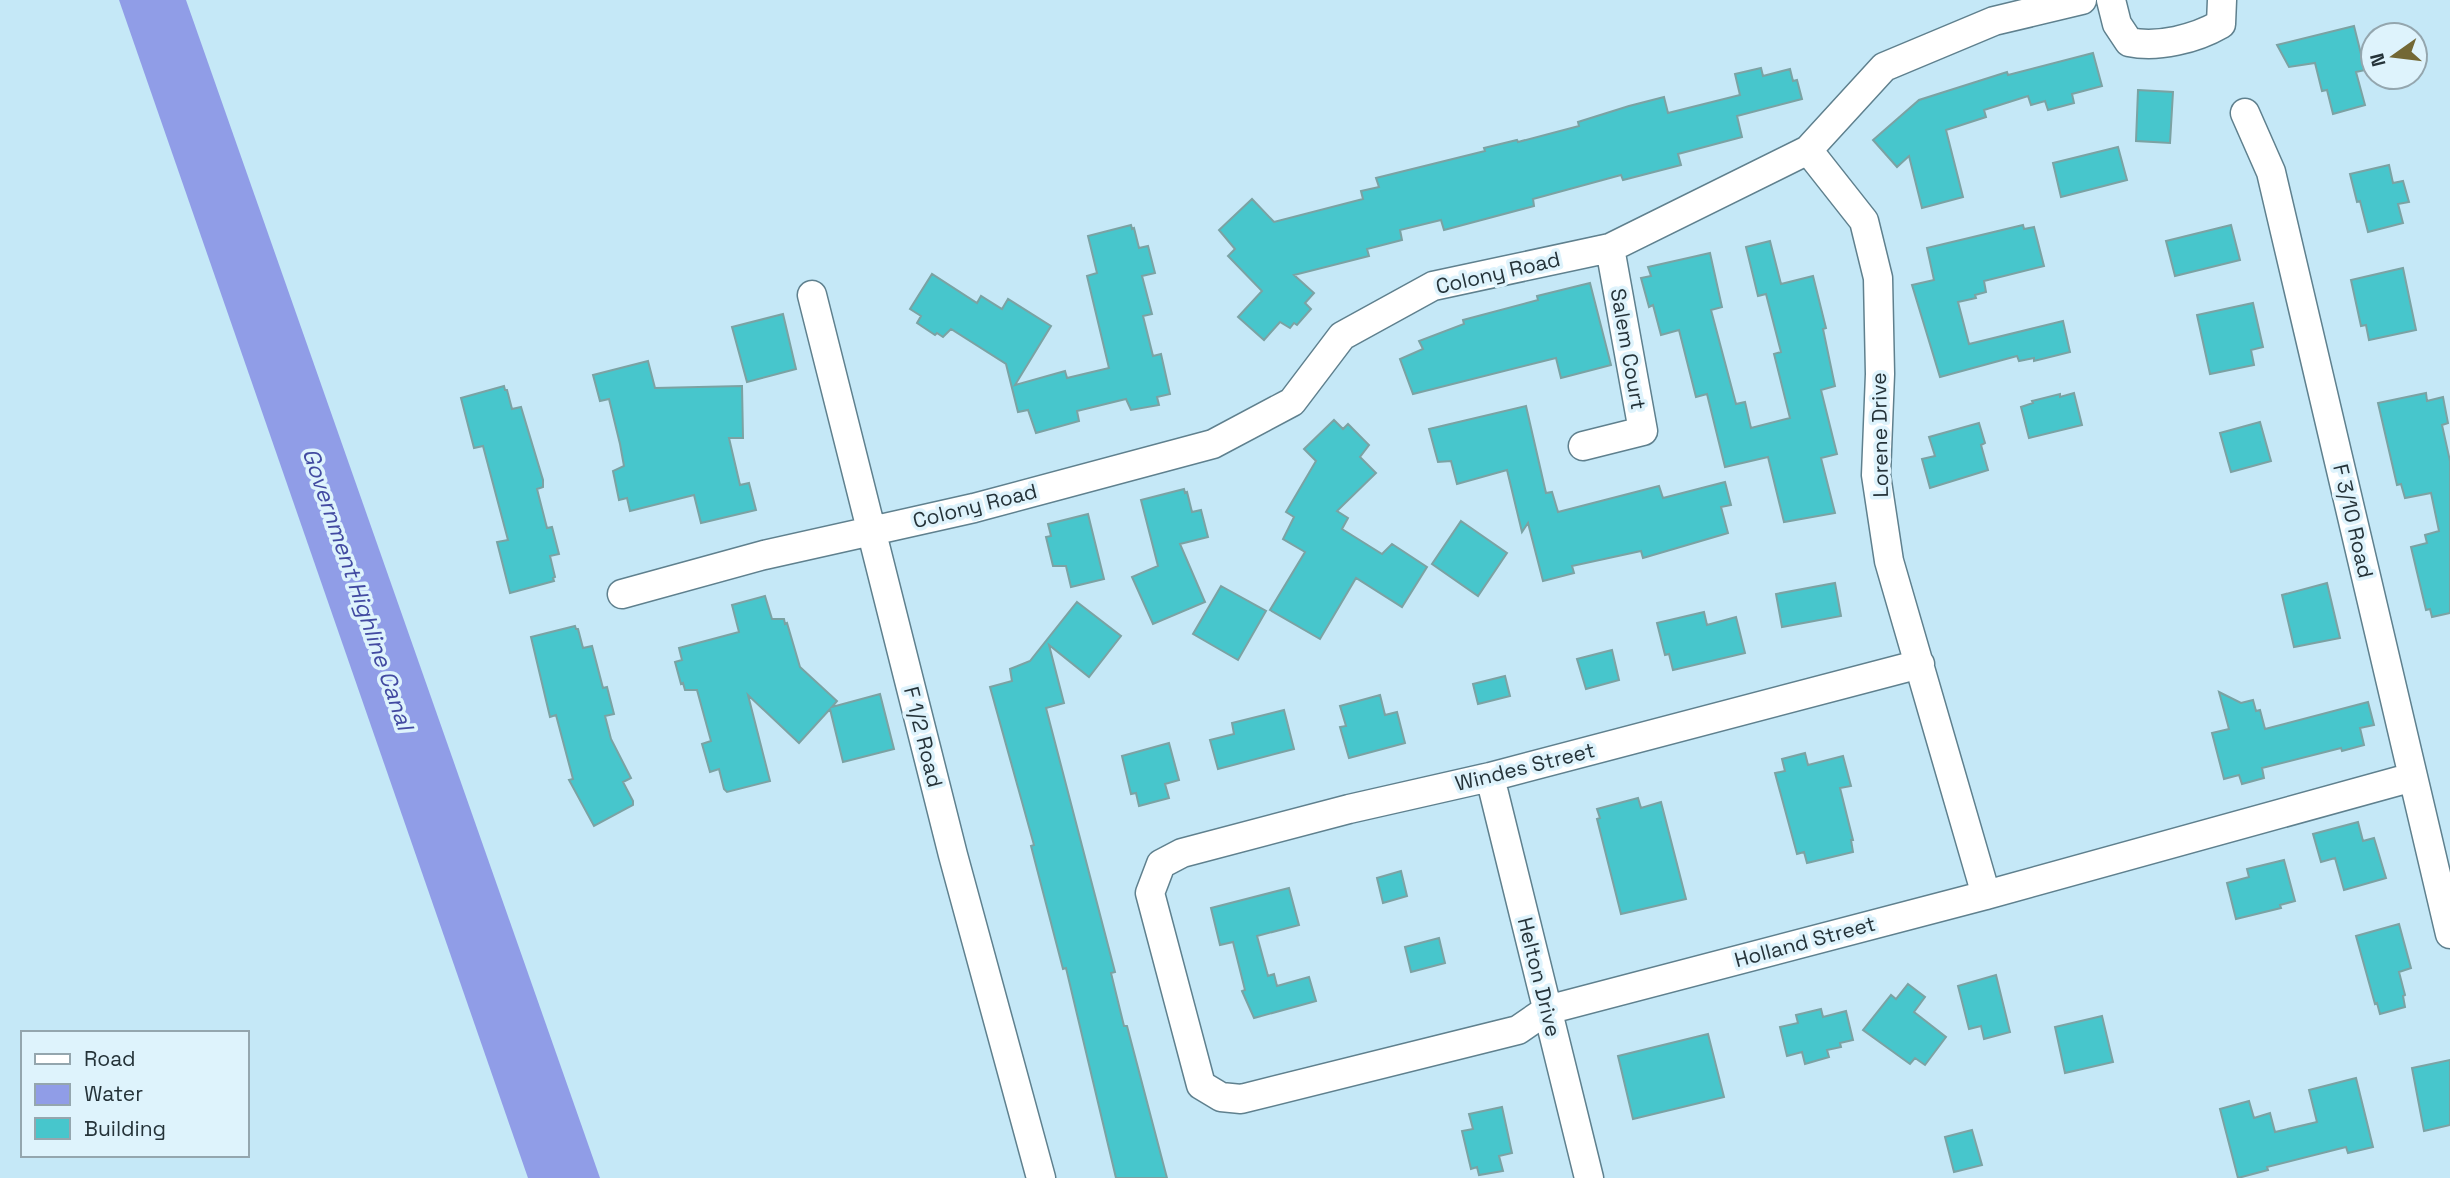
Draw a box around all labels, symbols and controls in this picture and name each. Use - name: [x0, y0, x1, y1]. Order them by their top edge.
- north arrow: [2359, 21, 2429, 91]
- text: N: [2364, 51, 2392, 69]
- street label: Colony Road: [1433, 245, 1563, 300]
- street label: Salem Court: [1605, 286, 1652, 412]
- street label: Lorene Drive: [1865, 372, 1894, 498]
- water label: Government Highline Canal: [296, 444, 421, 736]
- street label: F 3/10 Road: [2327, 461, 2380, 581]
- street label: Colony Road: [910, 477, 1040, 534]
- street label: F 1/2 Road: [898, 684, 949, 790]
- street label: Windes Street: [1452, 736, 1598, 797]
- street label: Holland Street: [1731, 910, 1878, 973]
- street label: Helton Drive: [1512, 914, 1567, 1039]
- legend: [21, 1031, 248, 1157]
- text: Road: [84, 1045, 136, 1072]
- text: Water: [84, 1080, 143, 1107]
- text: Building: [84, 1115, 166, 1142]

